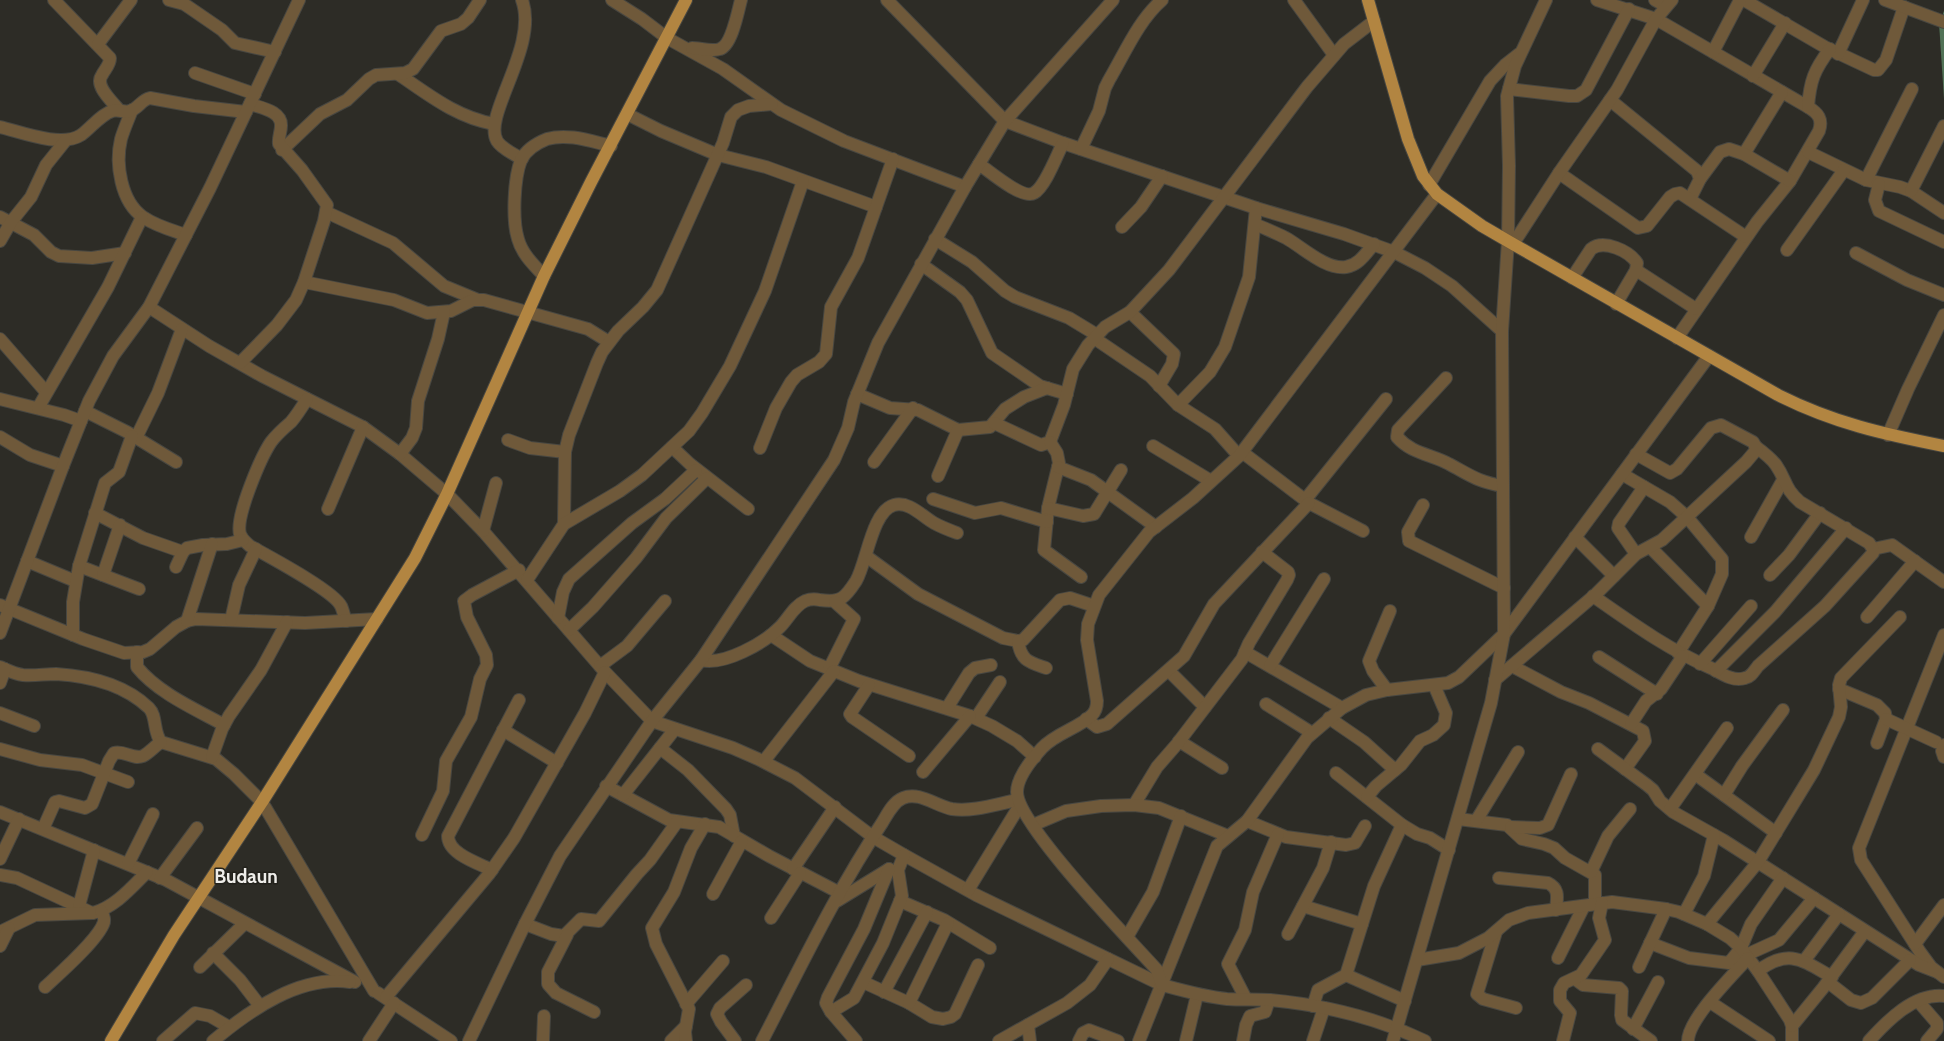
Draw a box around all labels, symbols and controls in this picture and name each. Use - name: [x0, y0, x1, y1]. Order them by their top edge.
- district label: Budaun: [214, 865, 278, 888]

